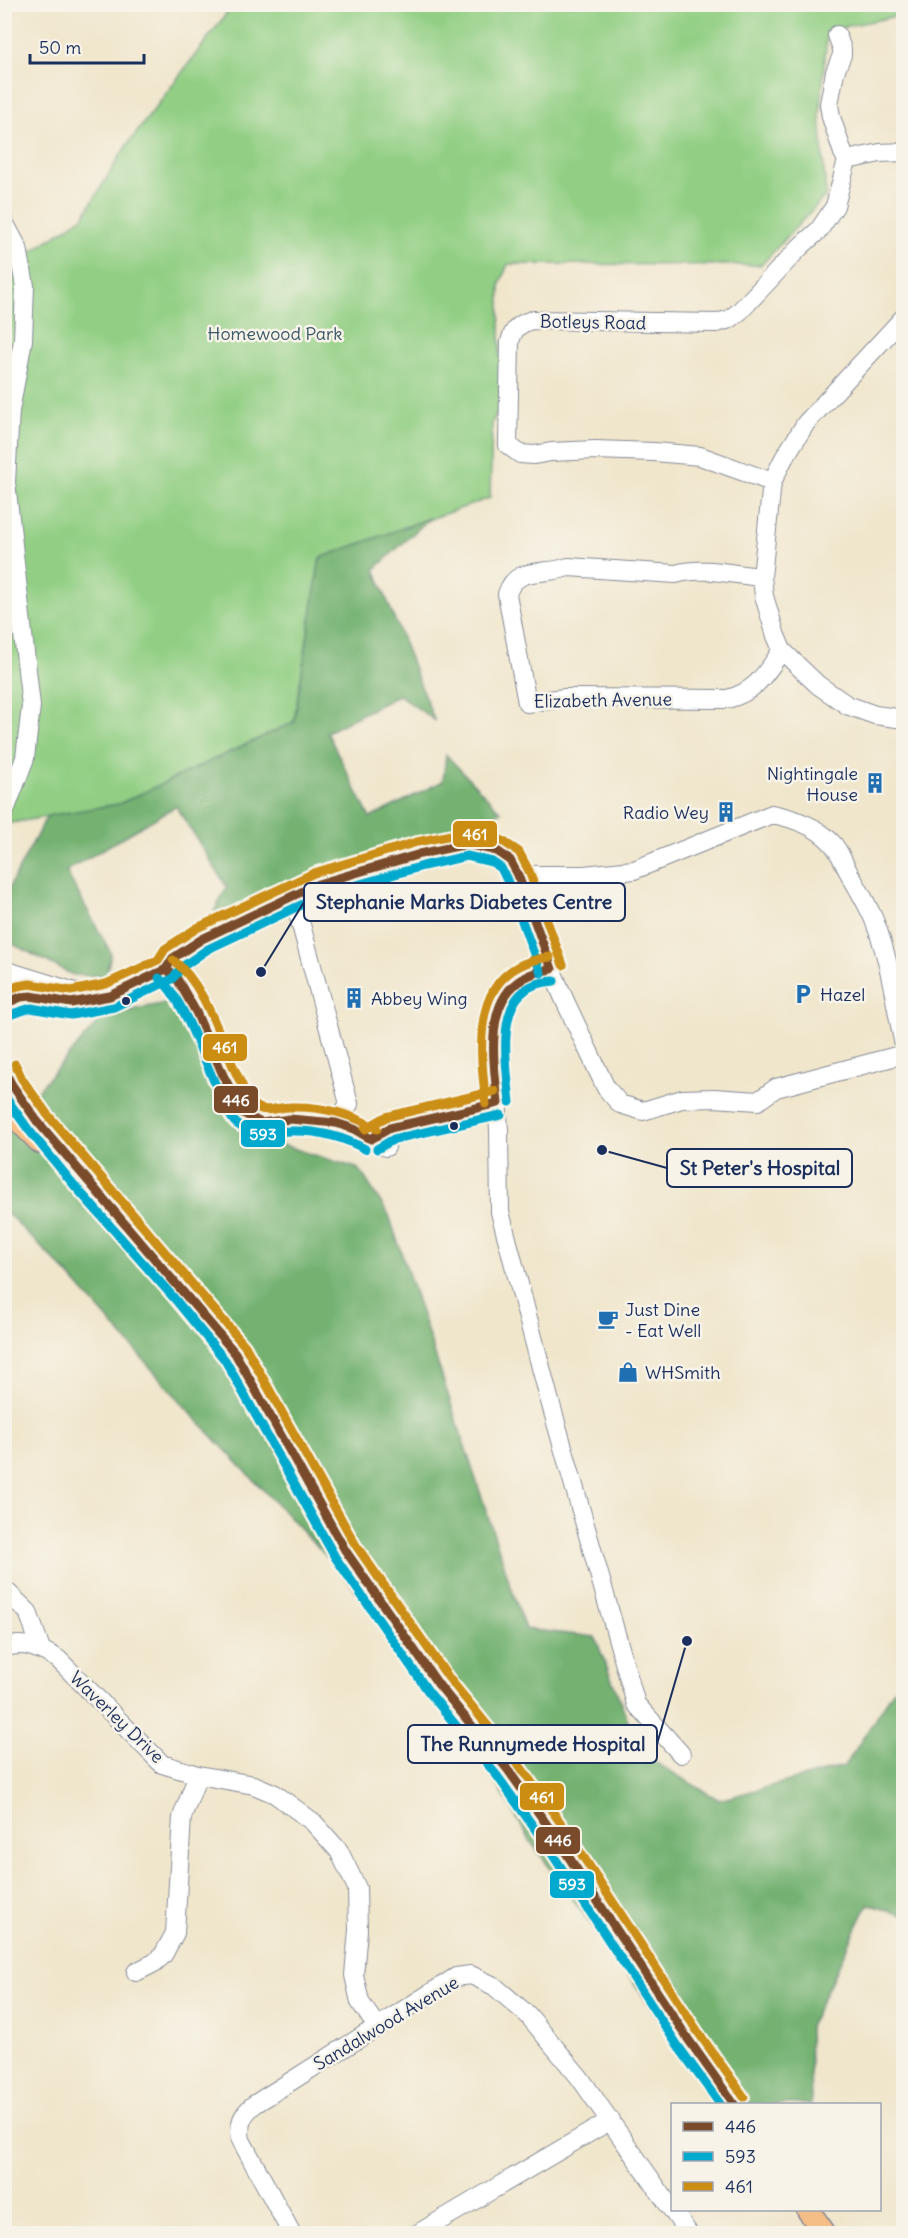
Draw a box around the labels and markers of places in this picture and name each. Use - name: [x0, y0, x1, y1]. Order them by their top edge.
- place label: Nightingale House: [767, 762, 858, 806]
- building icon: Nightingale House: [863, 771, 887, 795]
- building icon: Radio Wey: [714, 800, 738, 824]
- place label: Radio Wey: [623, 801, 709, 824]
- callout: Stephanie Marks Diabetes Centre: [304, 883, 625, 921]
- parking icon: Hazel: [791, 982, 815, 1006]
- place label: Hazel: [820, 983, 865, 1006]
- building icon: Abbey Wing: [342, 986, 366, 1010]
- place label: Abbey Wing: [371, 987, 468, 1010]
- unlabelled marker: [120, 995, 132, 1007]
- unlabelled marker: [448, 1120, 460, 1132]
- callout: St Peter's Hospital: [667, 1149, 852, 1187]
- place label: Just Dine - Eat Well: [625, 1298, 701, 1342]
- cafe icon: Just Dine - Eat Well: [596, 1307, 620, 1331]
- shop icon: WHSmith: [616, 1360, 640, 1384]
- place label: WHSmith: [645, 1361, 721, 1384]
- callout: The Runnymede Hospital: [408, 1725, 657, 1763]

